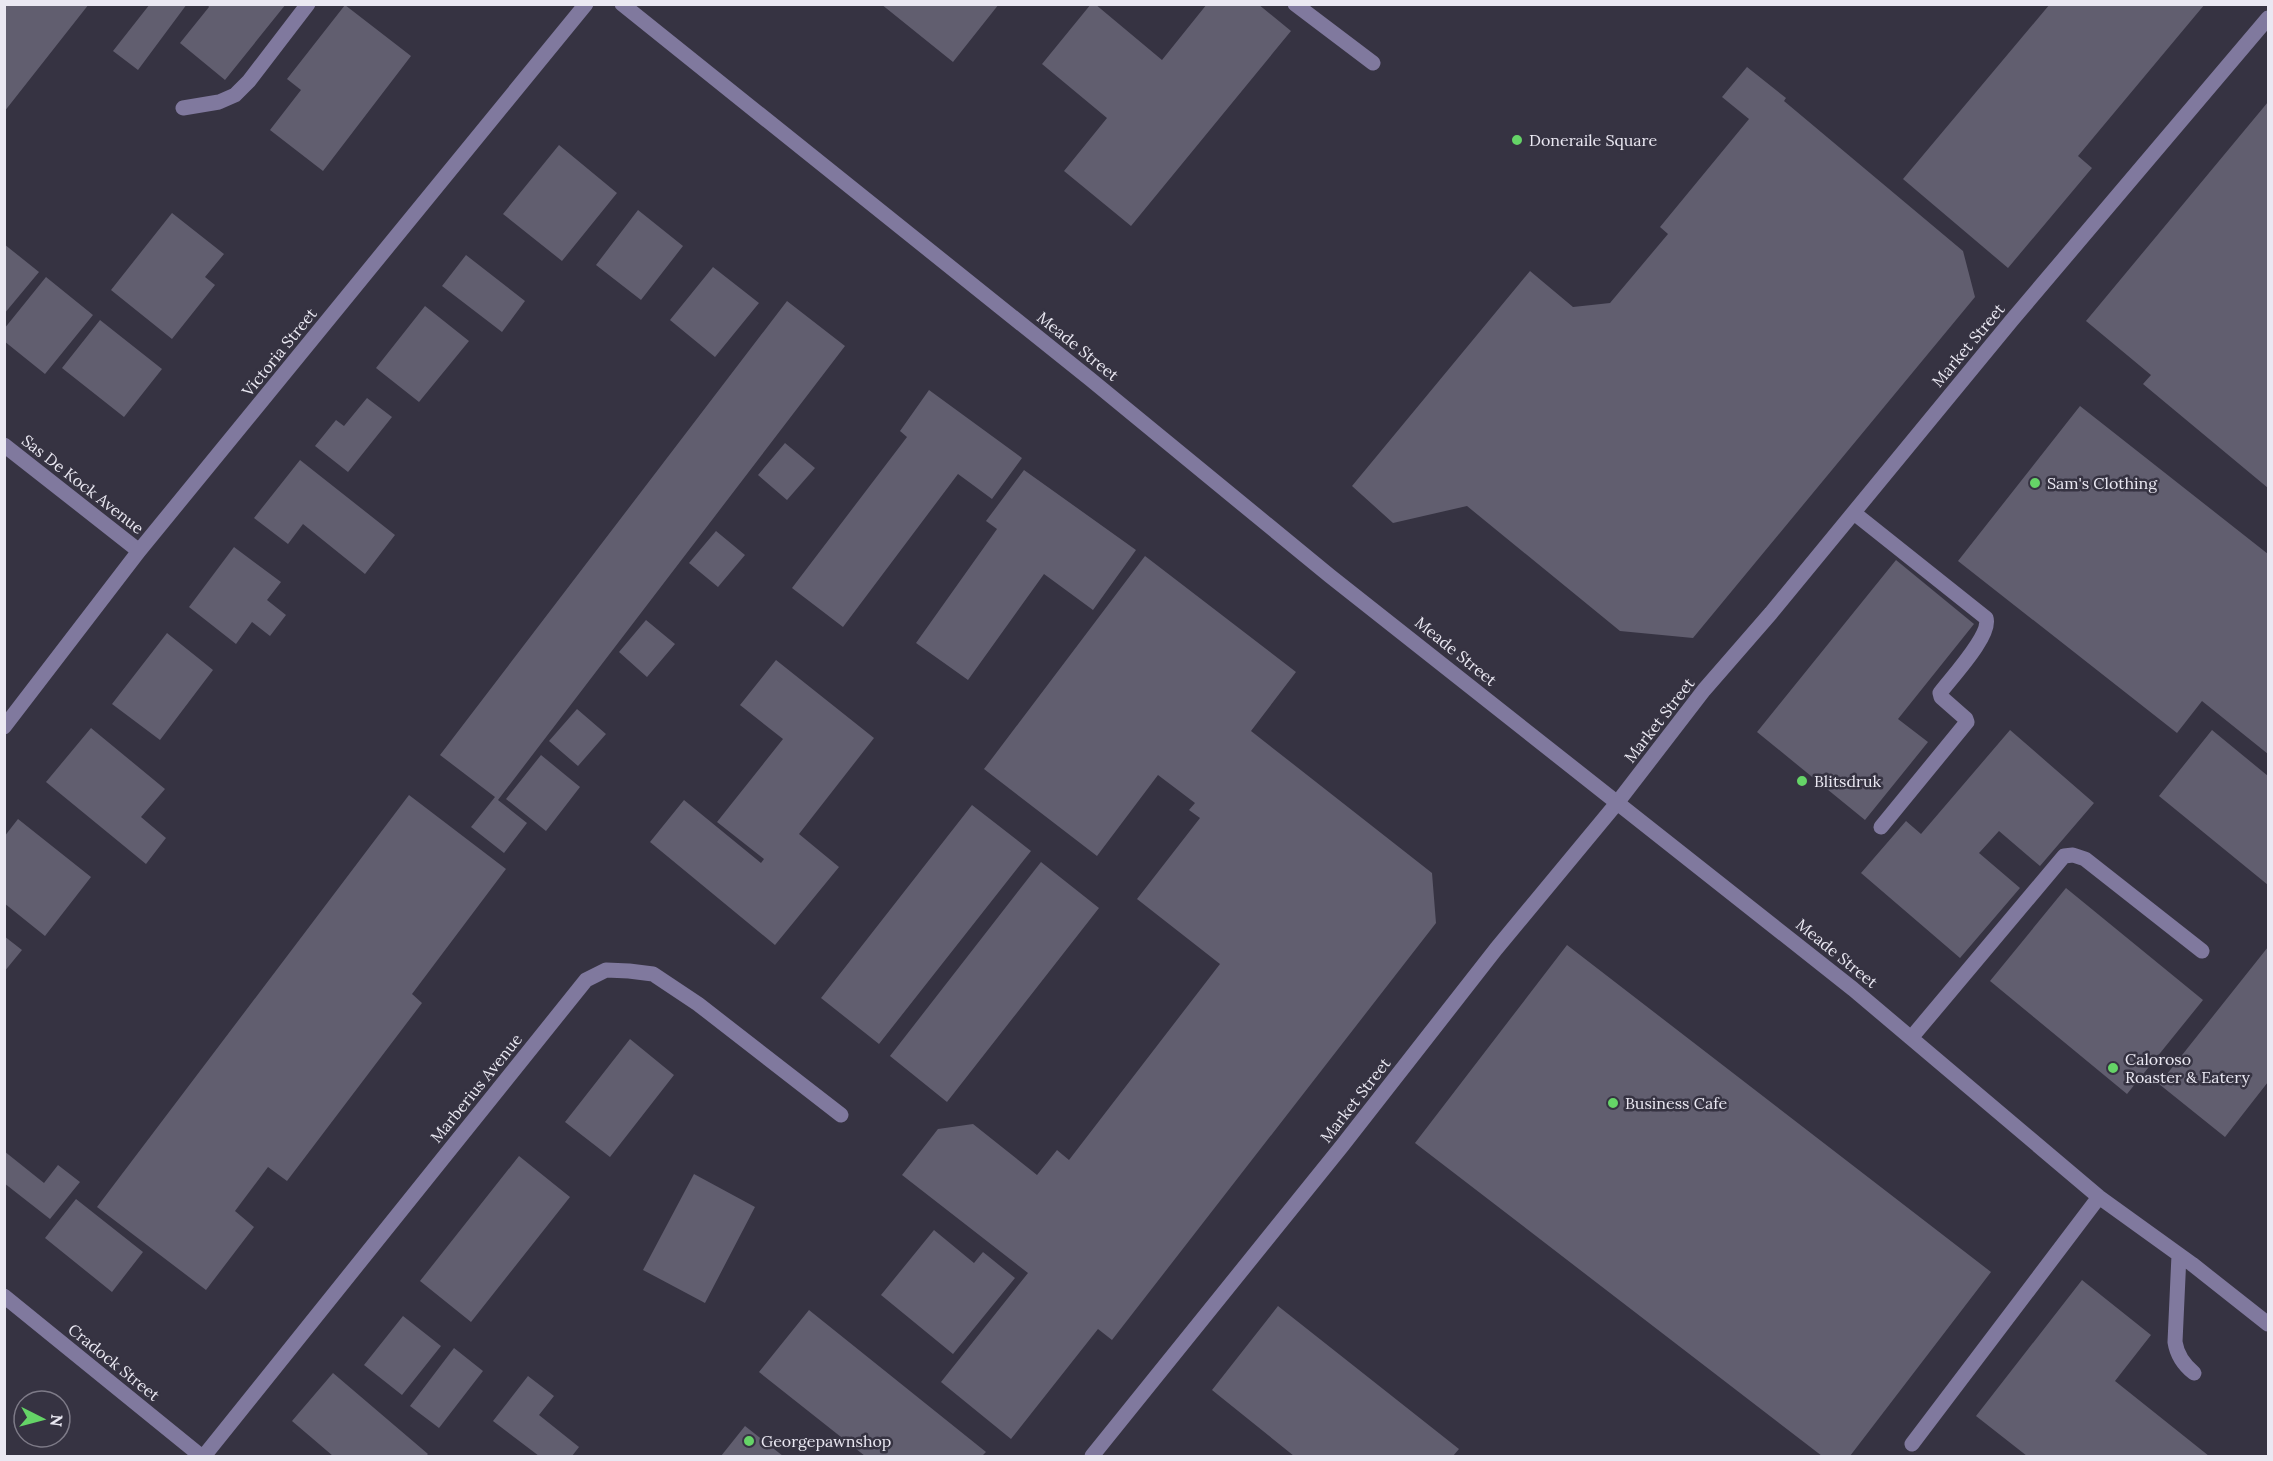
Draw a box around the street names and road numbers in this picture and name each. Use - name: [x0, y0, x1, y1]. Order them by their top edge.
- street label: Market Street: [1927, 299, 2009, 391]
- street label: Victoria Street: [237, 303, 321, 401]
- street label: Meade Street: [1033, 307, 1123, 386]
- street label: Sas De Kock Avenue: [18, 430, 148, 538]
- street label: Meade Street: [1411, 612, 1501, 691]
- street label: Market Street: [1620, 673, 1699, 767]
- street label: Meade Street: [1792, 914, 1882, 993]
- street label: Marberius Avenue: [426, 1029, 526, 1147]
- street label: Market Street: [1316, 1053, 1395, 1147]
- street label: Cradock Street: [64, 1319, 164, 1405]

